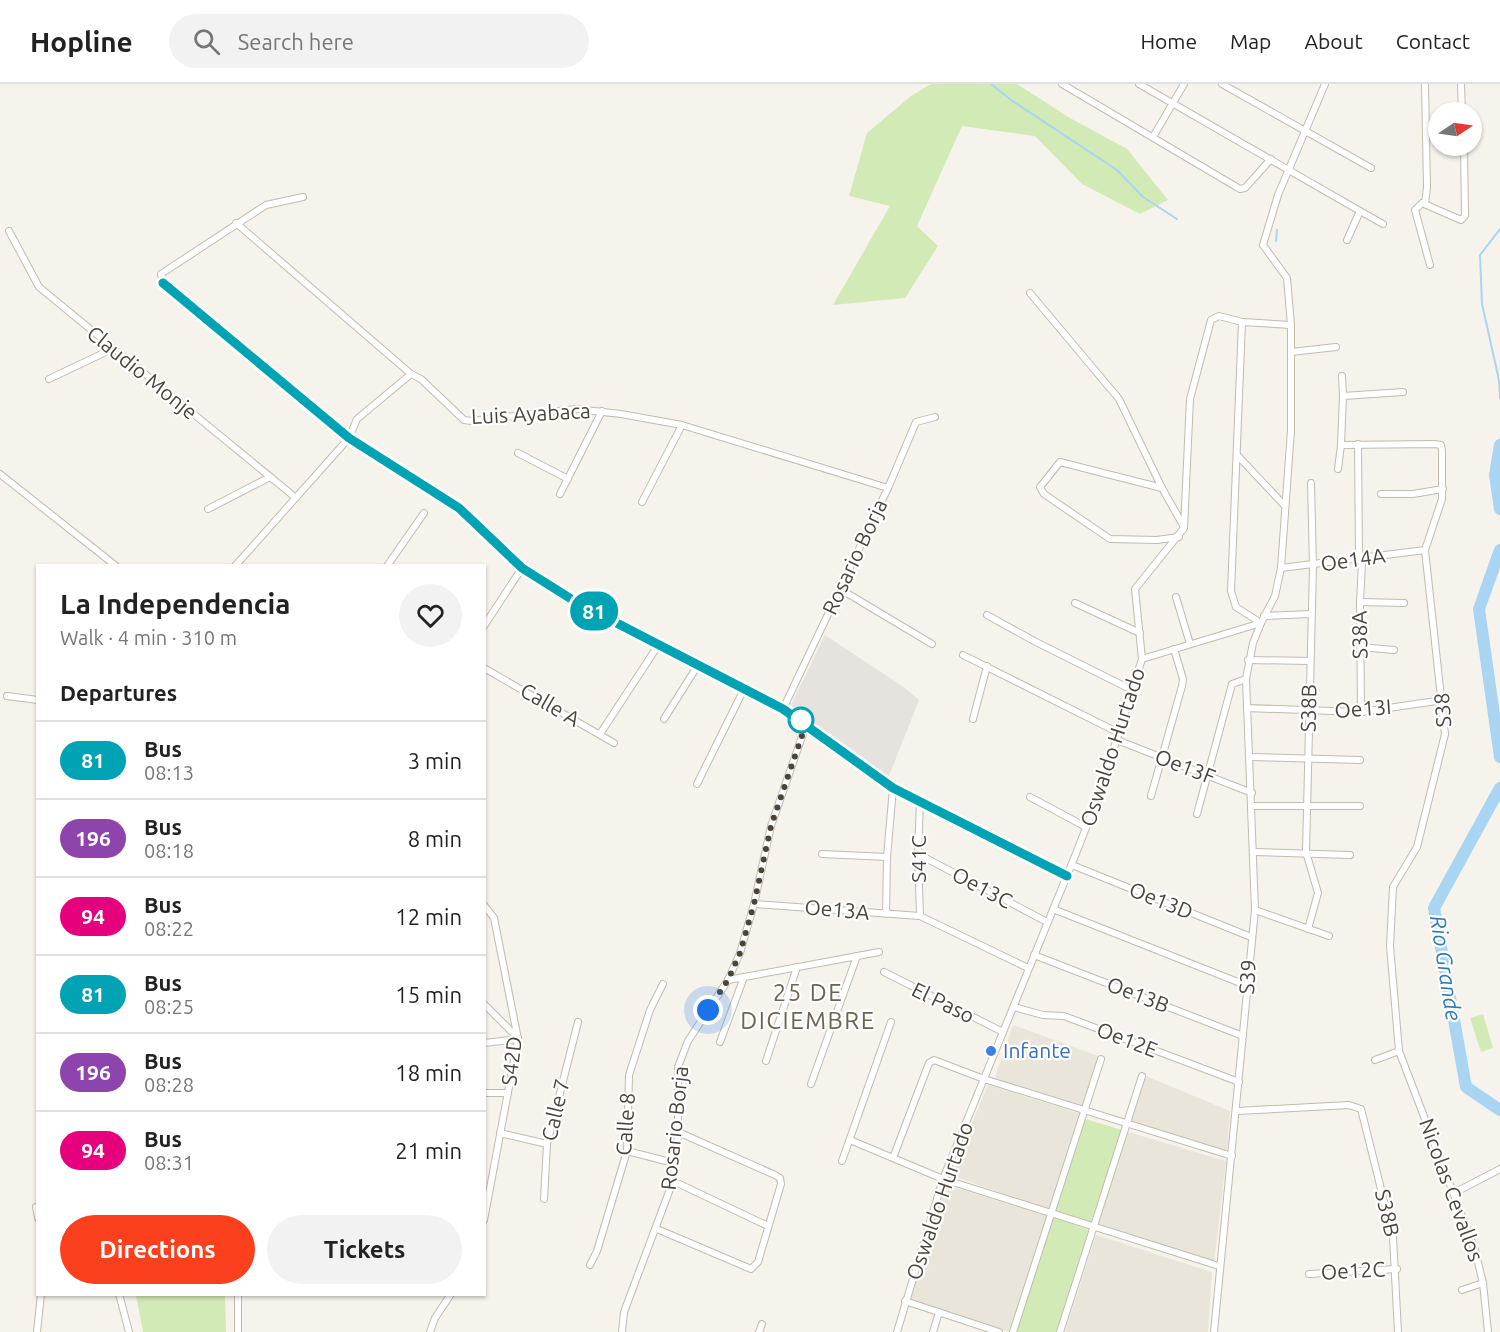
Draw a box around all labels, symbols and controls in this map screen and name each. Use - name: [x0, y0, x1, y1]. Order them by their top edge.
- search box: [169, 14, 589, 68]
- icon: search: [190, 25, 223, 58]
- text: Hopline: [30, 26, 133, 57]
- text: Search here: [238, 29, 354, 54]
- text: Home: [1140, 29, 1197, 53]
- text: Map: [1230, 29, 1271, 53]
- text: About: [1304, 29, 1363, 53]
- text: Contact: [1396, 29, 1470, 53]
- north arrow: [1428, 102, 1482, 156]
- map controls: [1428, 102, 1482, 156]
- street label: Claudio Monje: [83, 320, 203, 424]
- street label: Luis Ayabaca: [471, 398, 591, 428]
- street label: Rosario Borja: [817, 495, 891, 618]
- street label: Oe14A: [1319, 543, 1387, 575]
- button: heart: [399, 584, 462, 647]
- text: La Independencia: [60, 588, 291, 619]
- line badge: 81: [567, 592, 621, 630]
- text: 81: [582, 599, 606, 623]
- street label: S38A: [1347, 610, 1371, 659]
- text: Walk · 4 min · 310 m: [60, 626, 237, 649]
- street label: Oswaldo Hurtado: [1075, 664, 1149, 829]
- street label: Calle A: [516, 678, 585, 731]
- text: Departures: [60, 680, 177, 705]
- street label: S38B: [1296, 684, 1320, 732]
- street label: S38: [1429, 692, 1455, 728]
- street label: Oe13I: [1334, 694, 1392, 722]
- unlabelled marker: [788, 707, 814, 733]
- text: Bus: [144, 736, 182, 761]
- street label: Oe13F: [1152, 744, 1219, 788]
- text: 81: [81, 748, 105, 772]
- text: 3 min: [408, 748, 462, 773]
- text: 08:13: [144, 761, 194, 784]
- text: Bus: [144, 814, 182, 839]
- text: 196: [75, 826, 111, 850]
- text: 8 min: [408, 826, 462, 851]
- street label: S41C: [906, 835, 930, 883]
- text: 08:18: [144, 839, 194, 862]
- street label: Oe13C: [948, 861, 1017, 913]
- street label: Oe13D: [1126, 877, 1197, 924]
- text: Bus: [144, 892, 182, 917]
- street label: Oe13A: [804, 894, 871, 924]
- text: 94: [81, 904, 105, 928]
- text: 12 min: [395, 904, 462, 929]
- water label: Rio Grande: [1426, 914, 1467, 1022]
- text: 08:22: [144, 917, 194, 940]
- street label: S39: [1234, 959, 1260, 995]
- text: Bus: [144, 970, 182, 995]
- street label: Oe13B: [1104, 971, 1173, 1017]
- street label: El Paso: [908, 977, 979, 1027]
- district label: 25 DE DICIEMBRE: [740, 979, 876, 1034]
- text: 81: [81, 982, 105, 1006]
- text: 15 min: [395, 982, 462, 1007]
- text: 08:25: [144, 995, 194, 1018]
- your location: [693, 995, 723, 1025]
- street label: Oe12E: [1093, 1017, 1161, 1062]
- street label: S42D: [496, 1035, 526, 1087]
- place label: Infante: [1003, 1038, 1071, 1062]
- marker: Infante: [984, 1044, 998, 1058]
- text: Bus: [144, 1048, 182, 1073]
- text: 196: [75, 1060, 111, 1084]
- text: 18 min: [395, 1060, 462, 1085]
- street label: Rosario Borja: [656, 1065, 692, 1191]
- text: 08:28: [144, 1073, 194, 1096]
- street label: Calle 7: [536, 1076, 574, 1143]
- street label: Calle 8: [611, 1092, 639, 1156]
- street label: Nicolas Cevallos: [1415, 1115, 1489, 1264]
- street label: Oswaldo Hurtado: [901, 1119, 977, 1283]
- text: Bus: [144, 1126, 182, 1151]
- text: 94: [81, 1138, 105, 1162]
- text: 21 min: [395, 1138, 462, 1163]
- text: 08:31: [144, 1151, 194, 1174]
- street label: S38B: [1371, 1187, 1405, 1239]
- button: Directions: [60, 1215, 255, 1284]
- button: Tickets: [267, 1215, 462, 1284]
- street label: Oe12C: [1320, 1256, 1386, 1284]

